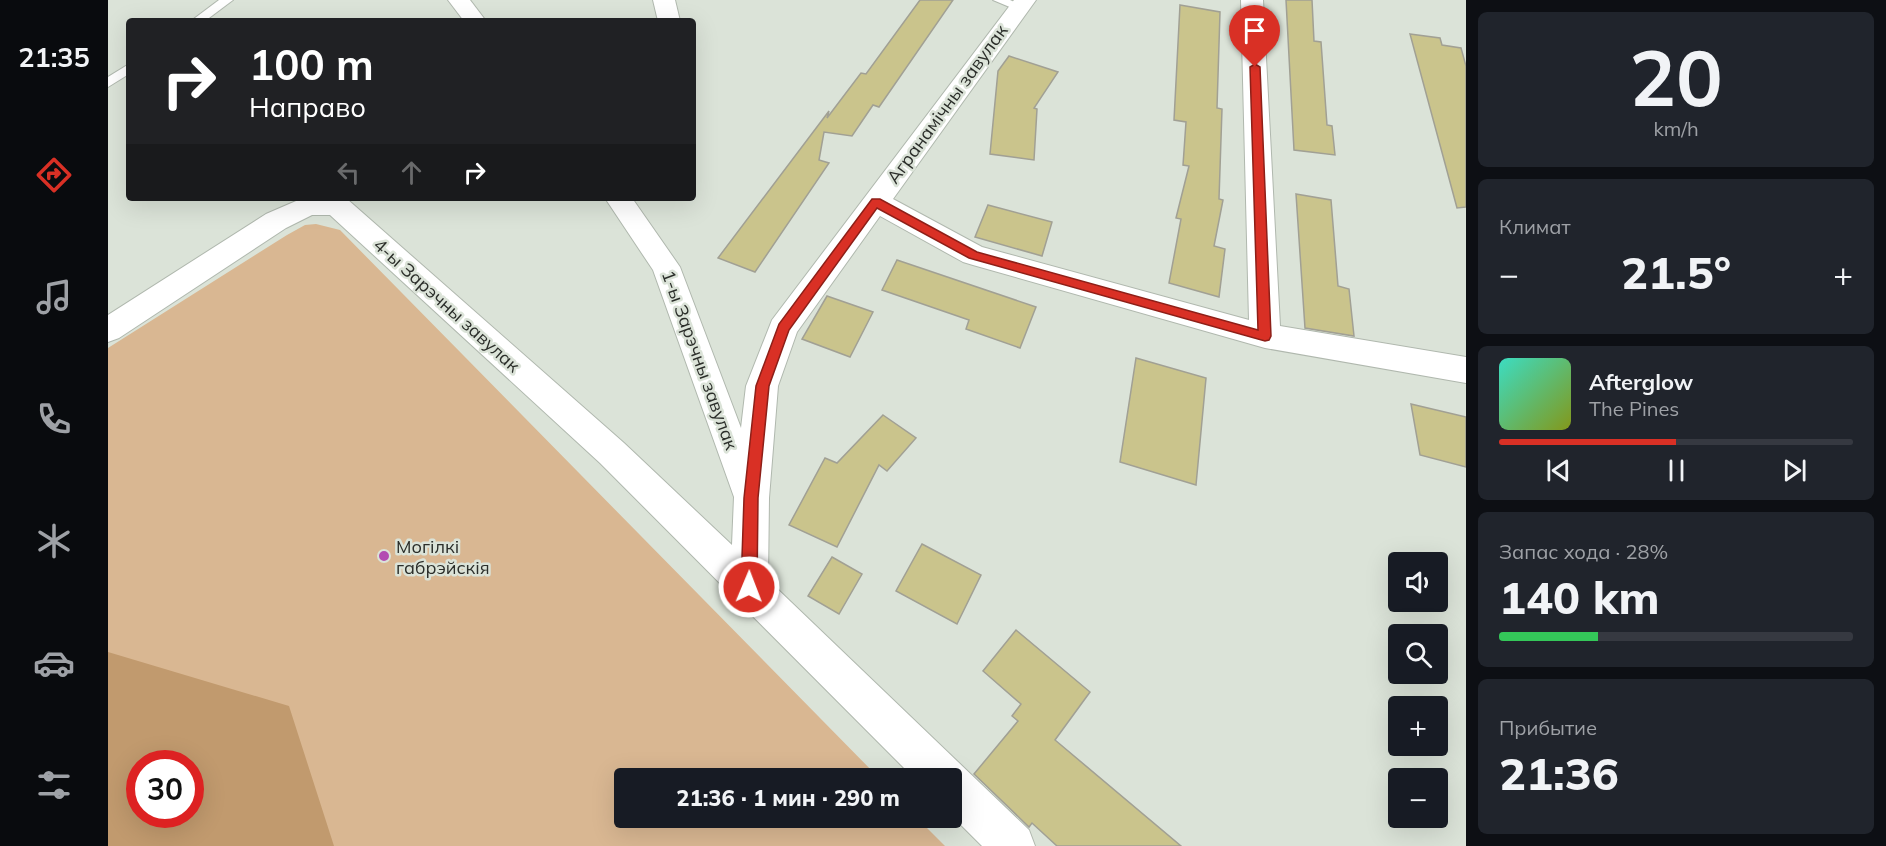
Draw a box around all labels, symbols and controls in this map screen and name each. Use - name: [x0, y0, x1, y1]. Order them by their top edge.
- pin: [1229, 5, 1280, 67]
- icon: arrive: [1238, 14, 1271, 47]
- street label: Агранамічны завулак: [882, 20, 1013, 188]
- text: 20: [1629, 28, 1723, 126]
- text: 100 m: [249, 38, 374, 91]
- text: 21:35: [18, 40, 90, 74]
- icon: right: [150, 42, 228, 120]
- text: Направо: [249, 90, 366, 124]
- text: km/h: [1653, 116, 1699, 141]
- icon: directions: [33, 154, 75, 196]
- icon: left: [332, 156, 365, 189]
- icon: ahead: [395, 156, 428, 189]
- icon: right: [458, 156, 491, 189]
- text: Климат: [1499, 214, 1571, 239]
- street label: 4-ы Зарэчны завулак: [369, 233, 525, 377]
- text: 21.5°: [1621, 244, 1731, 300]
- text: −: [1499, 253, 1519, 294]
- text: +: [1833, 253, 1853, 294]
- street label: 1-ы Зарэчны завулак: [657, 267, 743, 453]
- icon: music: [33, 276, 75, 318]
- text: Afterglow: [1589, 368, 1693, 396]
- text: The Pines: [1589, 396, 1679, 421]
- icon: phone: [33, 398, 75, 440]
- icon: previous: [1542, 454, 1575, 487]
- icon: pause: [1660, 454, 1693, 487]
- icon: next: [1778, 454, 1811, 487]
- icon: climate: [33, 520, 75, 562]
- place label: Могілкі габрэйскія: [396, 535, 490, 579]
- text: Запас хода · 28%: [1499, 539, 1668, 564]
- marker: Могілкі габрэйскія: [377, 549, 391, 563]
- map controls: [1388, 552, 1448, 828]
- button: sound: [1388, 552, 1448, 612]
- position arrow: [717, 555, 781, 619]
- text: 140 km: [1499, 569, 1660, 625]
- button: search: [1388, 624, 1448, 684]
- icon: car: [33, 642, 75, 684]
- button: +: [1388, 696, 1448, 756]
- text: Прибытие: [1499, 715, 1597, 740]
- text: 21:36: [1499, 745, 1619, 801]
- speed limit sign: 30: [126, 750, 204, 828]
- icon: filters: [33, 764, 75, 806]
- button: −: [1388, 768, 1448, 828]
- text: 21:36 · 1 мин · 290 m: [676, 784, 900, 812]

